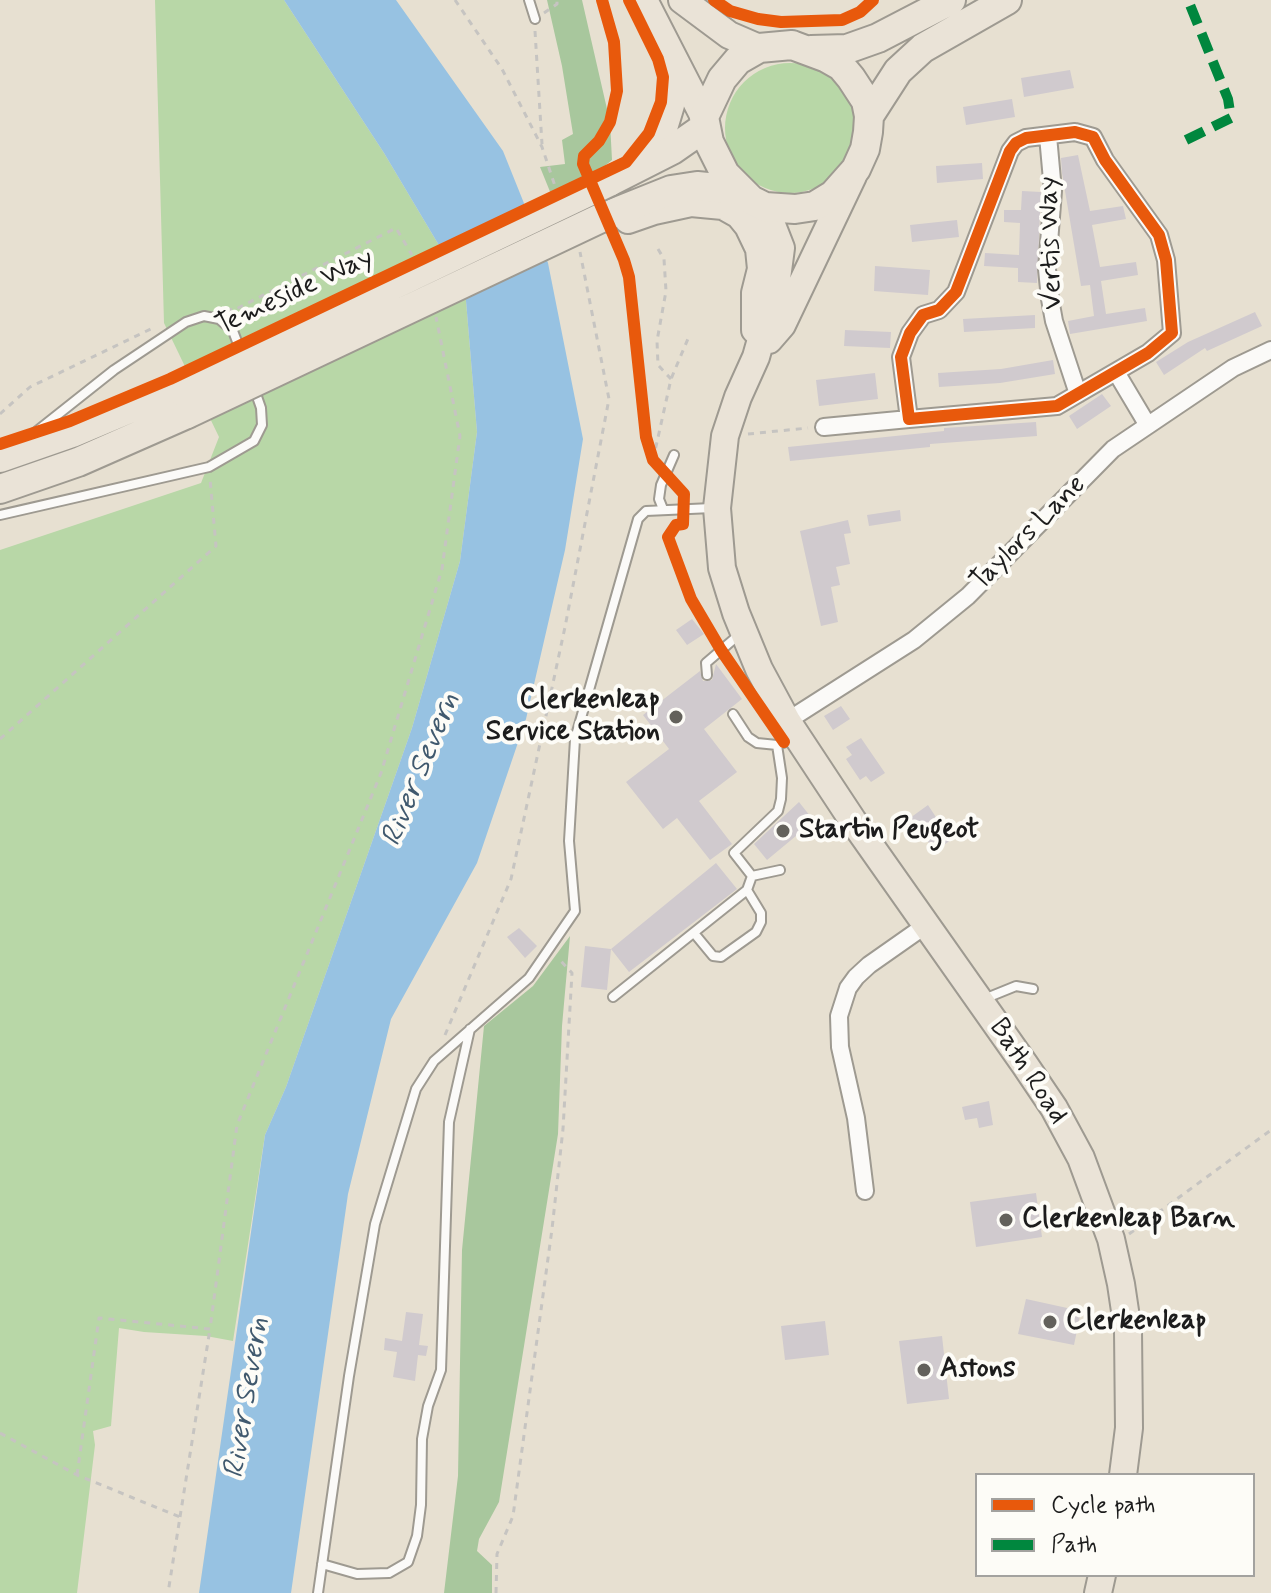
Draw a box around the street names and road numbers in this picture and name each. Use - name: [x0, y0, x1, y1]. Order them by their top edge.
- street label: Vertis Way: [1033, 176, 1071, 310]
- street label: Temeside Way: [211, 242, 379, 344]
- street label: Taylors Lane: [964, 469, 1094, 599]
- street label: Bath Road: [980, 1013, 1074, 1131]

